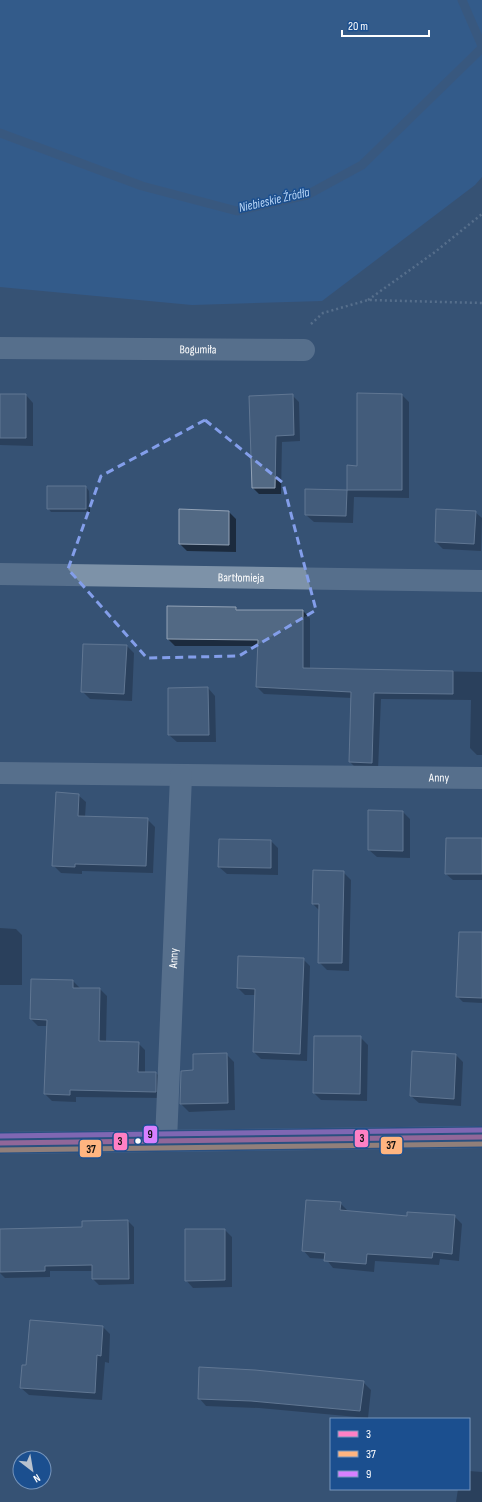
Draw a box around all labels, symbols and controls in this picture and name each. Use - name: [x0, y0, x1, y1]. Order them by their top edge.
- scale bar: [342, 12, 429, 38]
- text: 20 m: [348, 19, 368, 34]
- water label: Niebieskie Źródła: [237, 184, 312, 216]
- street label: Bogumiła: [179, 342, 217, 357]
- street label: Bartłomieja: [218, 570, 265, 585]
- street label: Anny: [428, 770, 450, 785]
- street label: Anny: [166, 947, 181, 970]
- line badge: 9: [143, 1125, 158, 1144]
- text: 9: [147, 1128, 153, 1141]
- line badge: 3: [354, 1129, 369, 1148]
- line badge: 3: [113, 1132, 128, 1151]
- text: 3: [360, 1132, 365, 1145]
- text: 3: [118, 1135, 123, 1148]
- unlabelled marker: [133, 1136, 143, 1146]
- line badge: 37: [380, 1136, 403, 1155]
- line badge: 37: [79, 1139, 102, 1158]
- text: 37: [386, 1139, 396, 1152]
- text: 37: [86, 1143, 96, 1156]
- legend: [330, 1418, 470, 1490]
- text: 3: [366, 1427, 371, 1442]
- text: 37: [366, 1447, 376, 1462]
- north arrow: [12, 1450, 52, 1490]
- text: 9: [366, 1467, 371, 1482]
- text: N: [31, 1471, 43, 1485]

